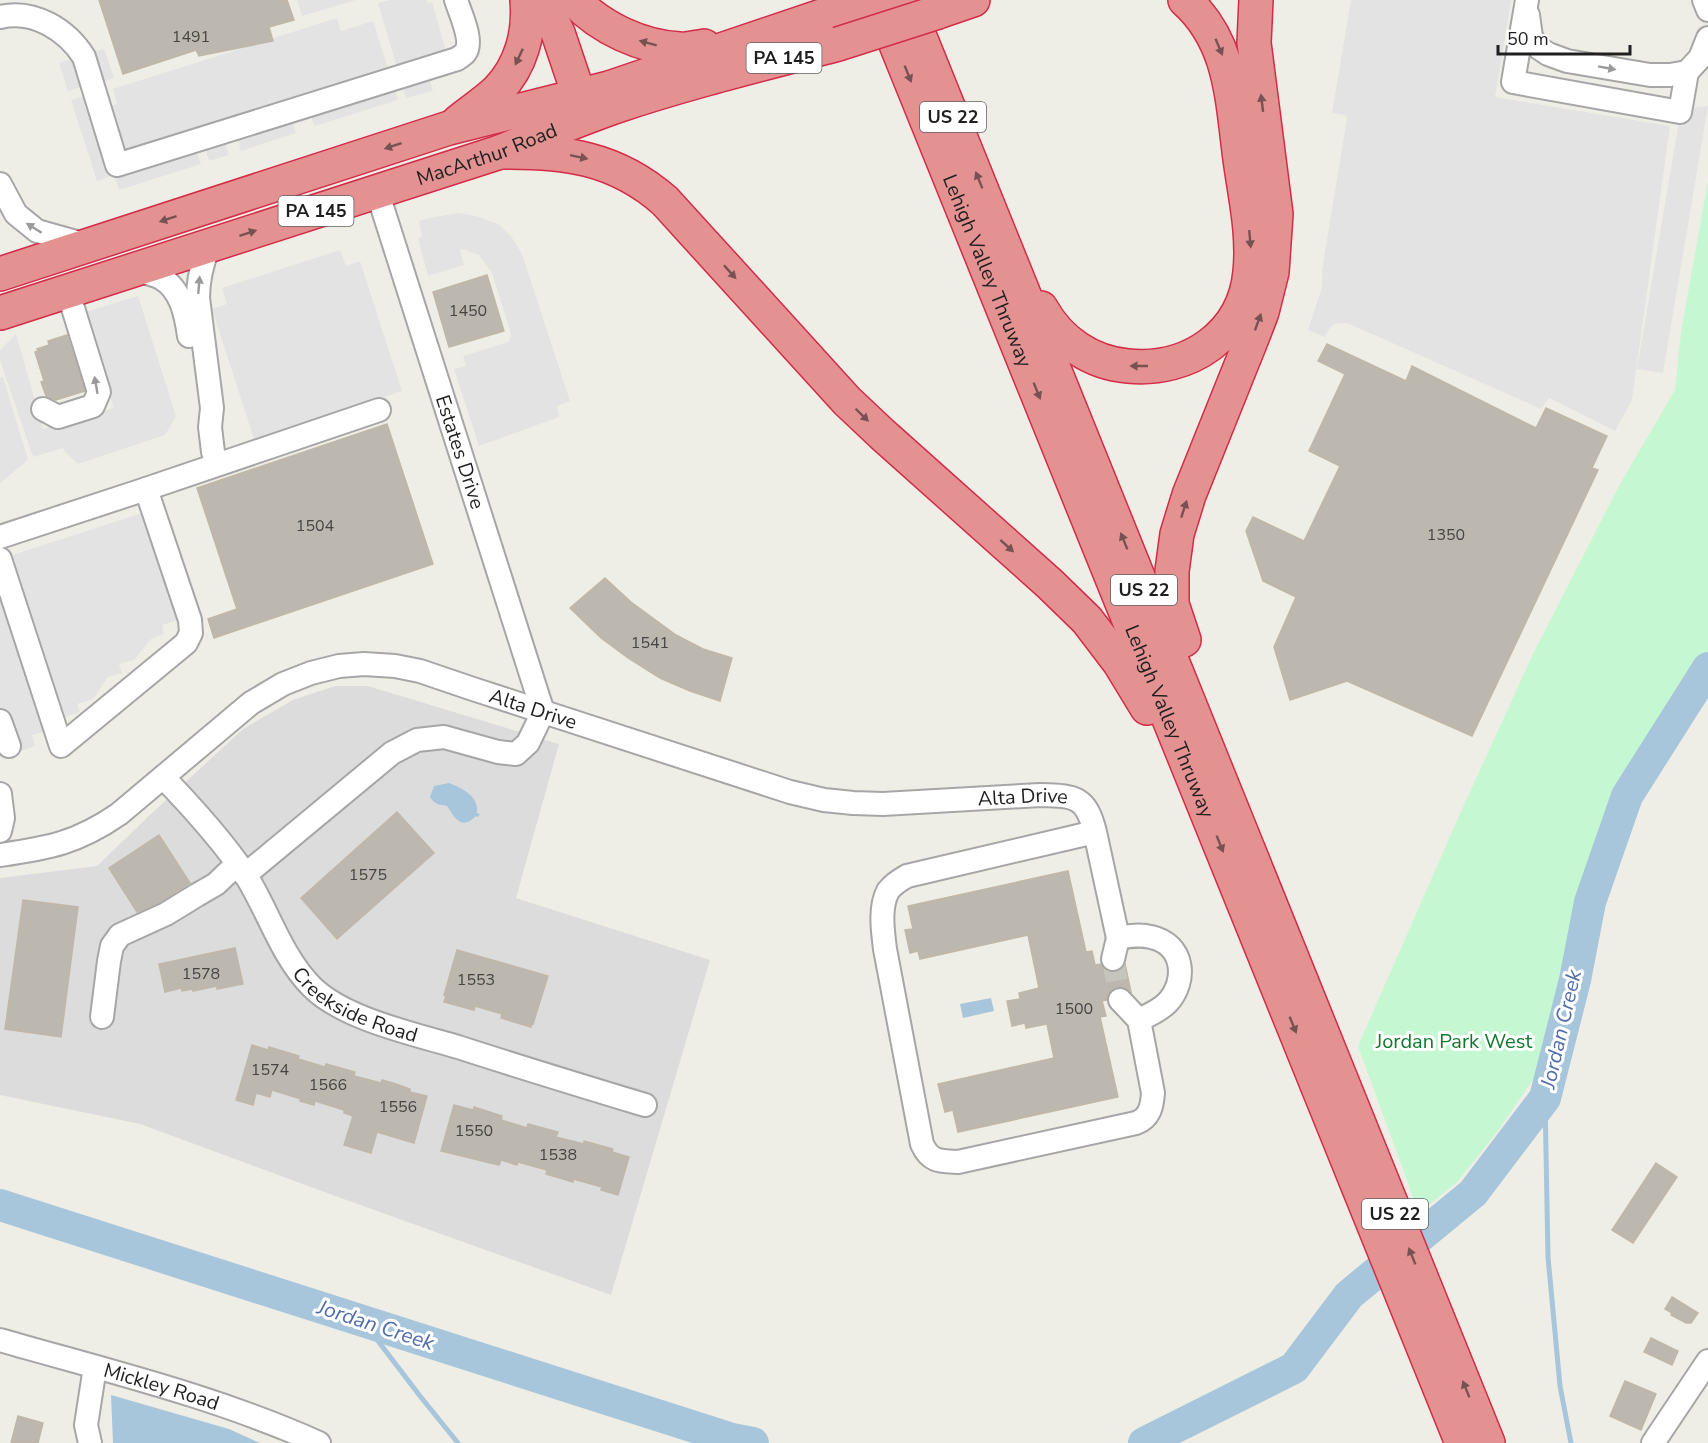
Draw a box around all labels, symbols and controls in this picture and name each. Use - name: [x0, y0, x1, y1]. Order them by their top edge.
- scale bar: [1498, 18, 1630, 56]
- house number: 1491: [172, 26, 210, 48]
- text: 50 m: [1507, 27, 1549, 51]
- one-way arrow: [639, 37, 658, 47]
- one-way arrow: [1215, 38, 1224, 56]
- road number: PA 145: [746, 43, 822, 73]
- one-way arrow: [514, 49, 523, 66]
- one-way arrow: [1598, 64, 1617, 73]
- one-way arrow: [903, 65, 913, 83]
- one-way arrow: [1257, 93, 1267, 112]
- road number: US 22: [920, 102, 986, 132]
- street label: MacArthur Road: [413, 116, 561, 192]
- one-way arrow: [384, 142, 402, 151]
- one-way arrow: [569, 152, 588, 162]
- street label: Lehigh Valley Thruway: [936, 170, 1039, 372]
- one-way arrow: [974, 171, 984, 189]
- road number: PA 145: [278, 196, 354, 226]
- one-way arrow: [159, 215, 177, 225]
- one-way arrow: [26, 222, 43, 233]
- one-way arrow: [239, 228, 257, 237]
- one-way arrow: [1245, 229, 1255, 248]
- one-way arrow: [723, 265, 737, 280]
- one-way arrow: [194, 276, 203, 295]
- house number: 1450: [449, 300, 487, 322]
- one-way arrow: [1254, 313, 1264, 331]
- one-way arrow: [1129, 361, 1148, 371]
- one-way arrow: [91, 375, 100, 394]
- one-way arrow: [1032, 382, 1042, 400]
- street label: Estates Drive: [429, 392, 491, 512]
- one-way arrow: [855, 408, 869, 422]
- one-way arrow: [1180, 500, 1190, 518]
- house number: 1504: [296, 515, 335, 537]
- house number: 1350: [1427, 524, 1465, 546]
- one-way arrow: [1119, 532, 1128, 550]
- one-way arrow: [999, 539, 1014, 552]
- road number: US 22: [1111, 575, 1177, 605]
- street label: Lehigh Valley Thruway: [1119, 621, 1221, 822]
- house number: 1541: [631, 632, 669, 654]
- street label: Alta Drive: [486, 682, 581, 735]
- street label: Alta Drive: [977, 781, 1070, 812]
- one-way arrow: [1215, 835, 1225, 853]
- house number: 1575: [349, 864, 387, 886]
- street label: Creekside Road: [286, 961, 421, 1049]
- house number: 1578: [182, 963, 220, 985]
- water label: Jordan Creek: [1534, 966, 1588, 1092]
- house number: 1553: [457, 969, 495, 991]
- house number: 1500: [1055, 998, 1093, 1020]
- one-way arrow: [1288, 1016, 1298, 1034]
- park label: Jordan Park West: [1375, 1028, 1533, 1055]
- house number: 1574: [251, 1059, 290, 1081]
- house number: 1566: [309, 1074, 347, 1096]
- house number: 1556: [379, 1096, 417, 1118]
- house number: 1550: [455, 1120, 493, 1142]
- house number: 1538: [539, 1144, 577, 1166]
- road number: US 22: [1362, 1199, 1428, 1229]
- one-way arrow: [1407, 1246, 1417, 1264]
- water label: Jordan Creek: [313, 1293, 438, 1357]
- street label: Mickley Road: [101, 1356, 223, 1417]
- one-way arrow: [1461, 1379, 1471, 1397]

